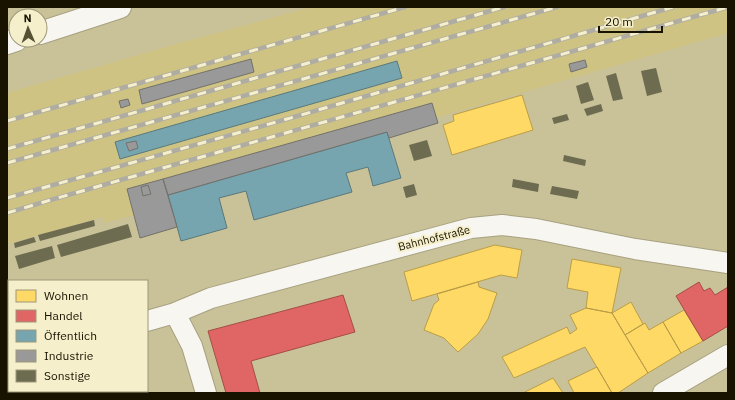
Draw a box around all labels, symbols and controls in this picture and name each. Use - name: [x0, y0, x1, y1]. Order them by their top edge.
- north arrow: [8, 8, 48, 48]
- scale bar: [599, 8, 662, 34]
- text: N: [23, 11, 32, 25]
- text: 20 m: [605, 14, 633, 29]
- street label: Bahnhofstraße: [397, 222, 471, 254]
- legend: [8, 280, 148, 392]
- text: Wohnen: [44, 288, 88, 303]
- text: Handel: [44, 308, 83, 323]
- text: Öffentlich: [44, 328, 97, 343]
- text: Industrie: [44, 348, 94, 363]
- text: Sonstige: [44, 368, 91, 383]

